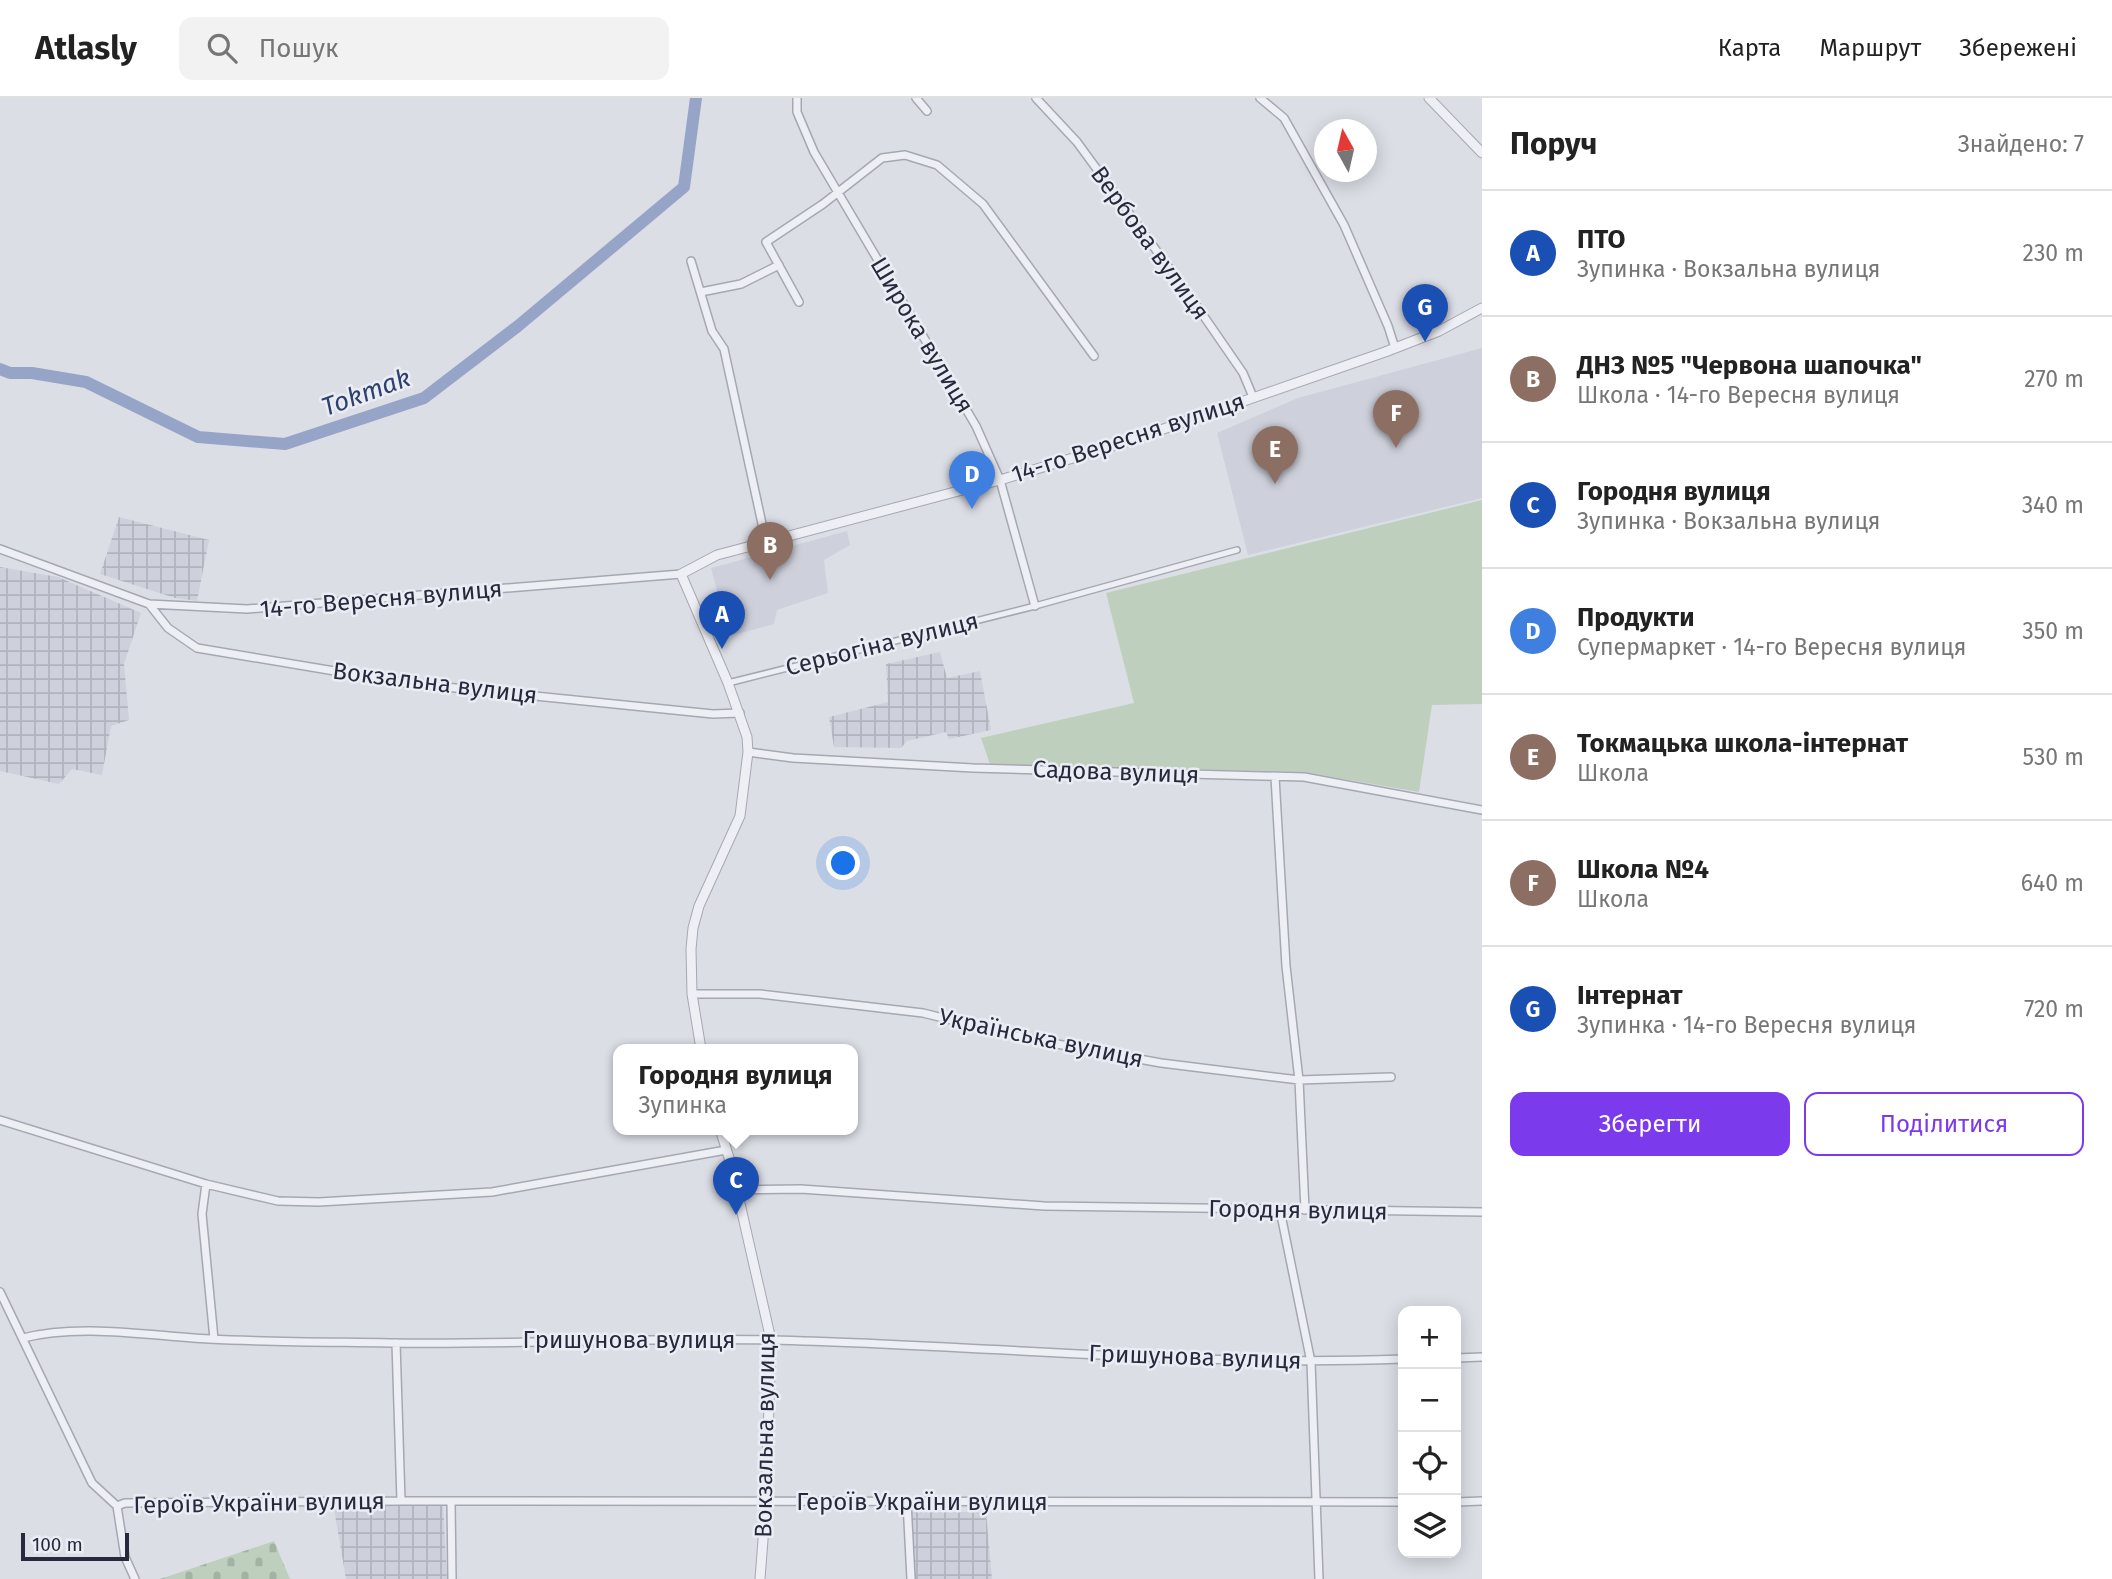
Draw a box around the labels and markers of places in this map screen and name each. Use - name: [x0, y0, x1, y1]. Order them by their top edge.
- pin: G: [1402, 284, 1448, 342]
- pin: F: [1373, 390, 1419, 448]
- pin: E: [1252, 426, 1298, 484]
- pin: D: [949, 451, 995, 509]
- pin: B: [747, 522, 793, 580]
- pin: A: [699, 591, 745, 649]
- pin: C: [713, 1157, 759, 1215]

